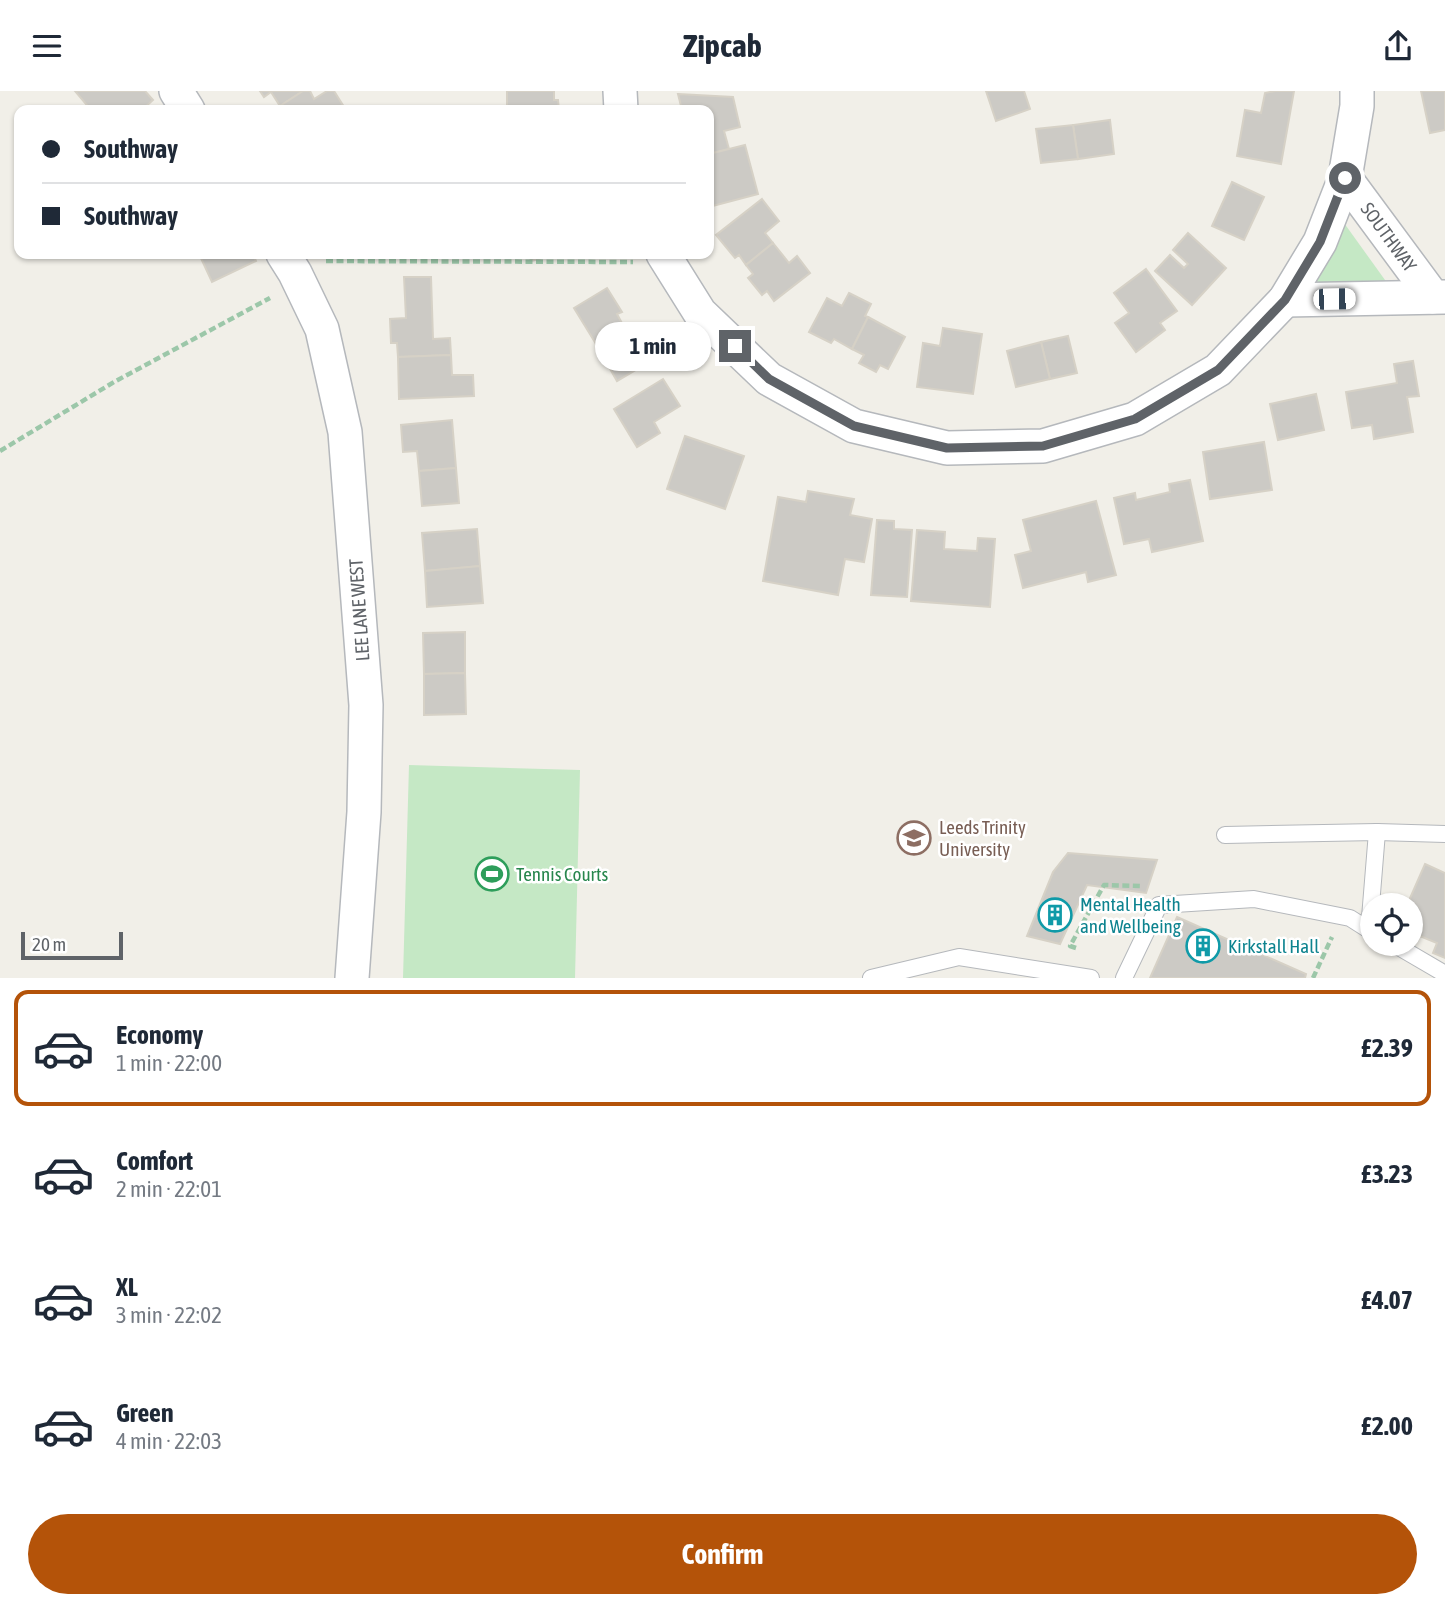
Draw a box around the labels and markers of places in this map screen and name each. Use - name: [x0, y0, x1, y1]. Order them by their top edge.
- place label: Leeds Trinity University: [939, 816, 1026, 860]
- school or university icon: Leeds Trinity University: [895, 819, 933, 857]
- sports icon: Tennis Courts: [473, 855, 511, 893]
- place label: Tennis Courts: [516, 863, 608, 885]
- place label: Mental Health and Wellbeing: [1080, 893, 1182, 937]
- building icon: Mental Health and Wellbeing: [1036, 896, 1074, 934]
- building icon: Kirkstall Hall: [1184, 927, 1222, 965]
- place label: Kirkstall Hall: [1228, 935, 1319, 957]

